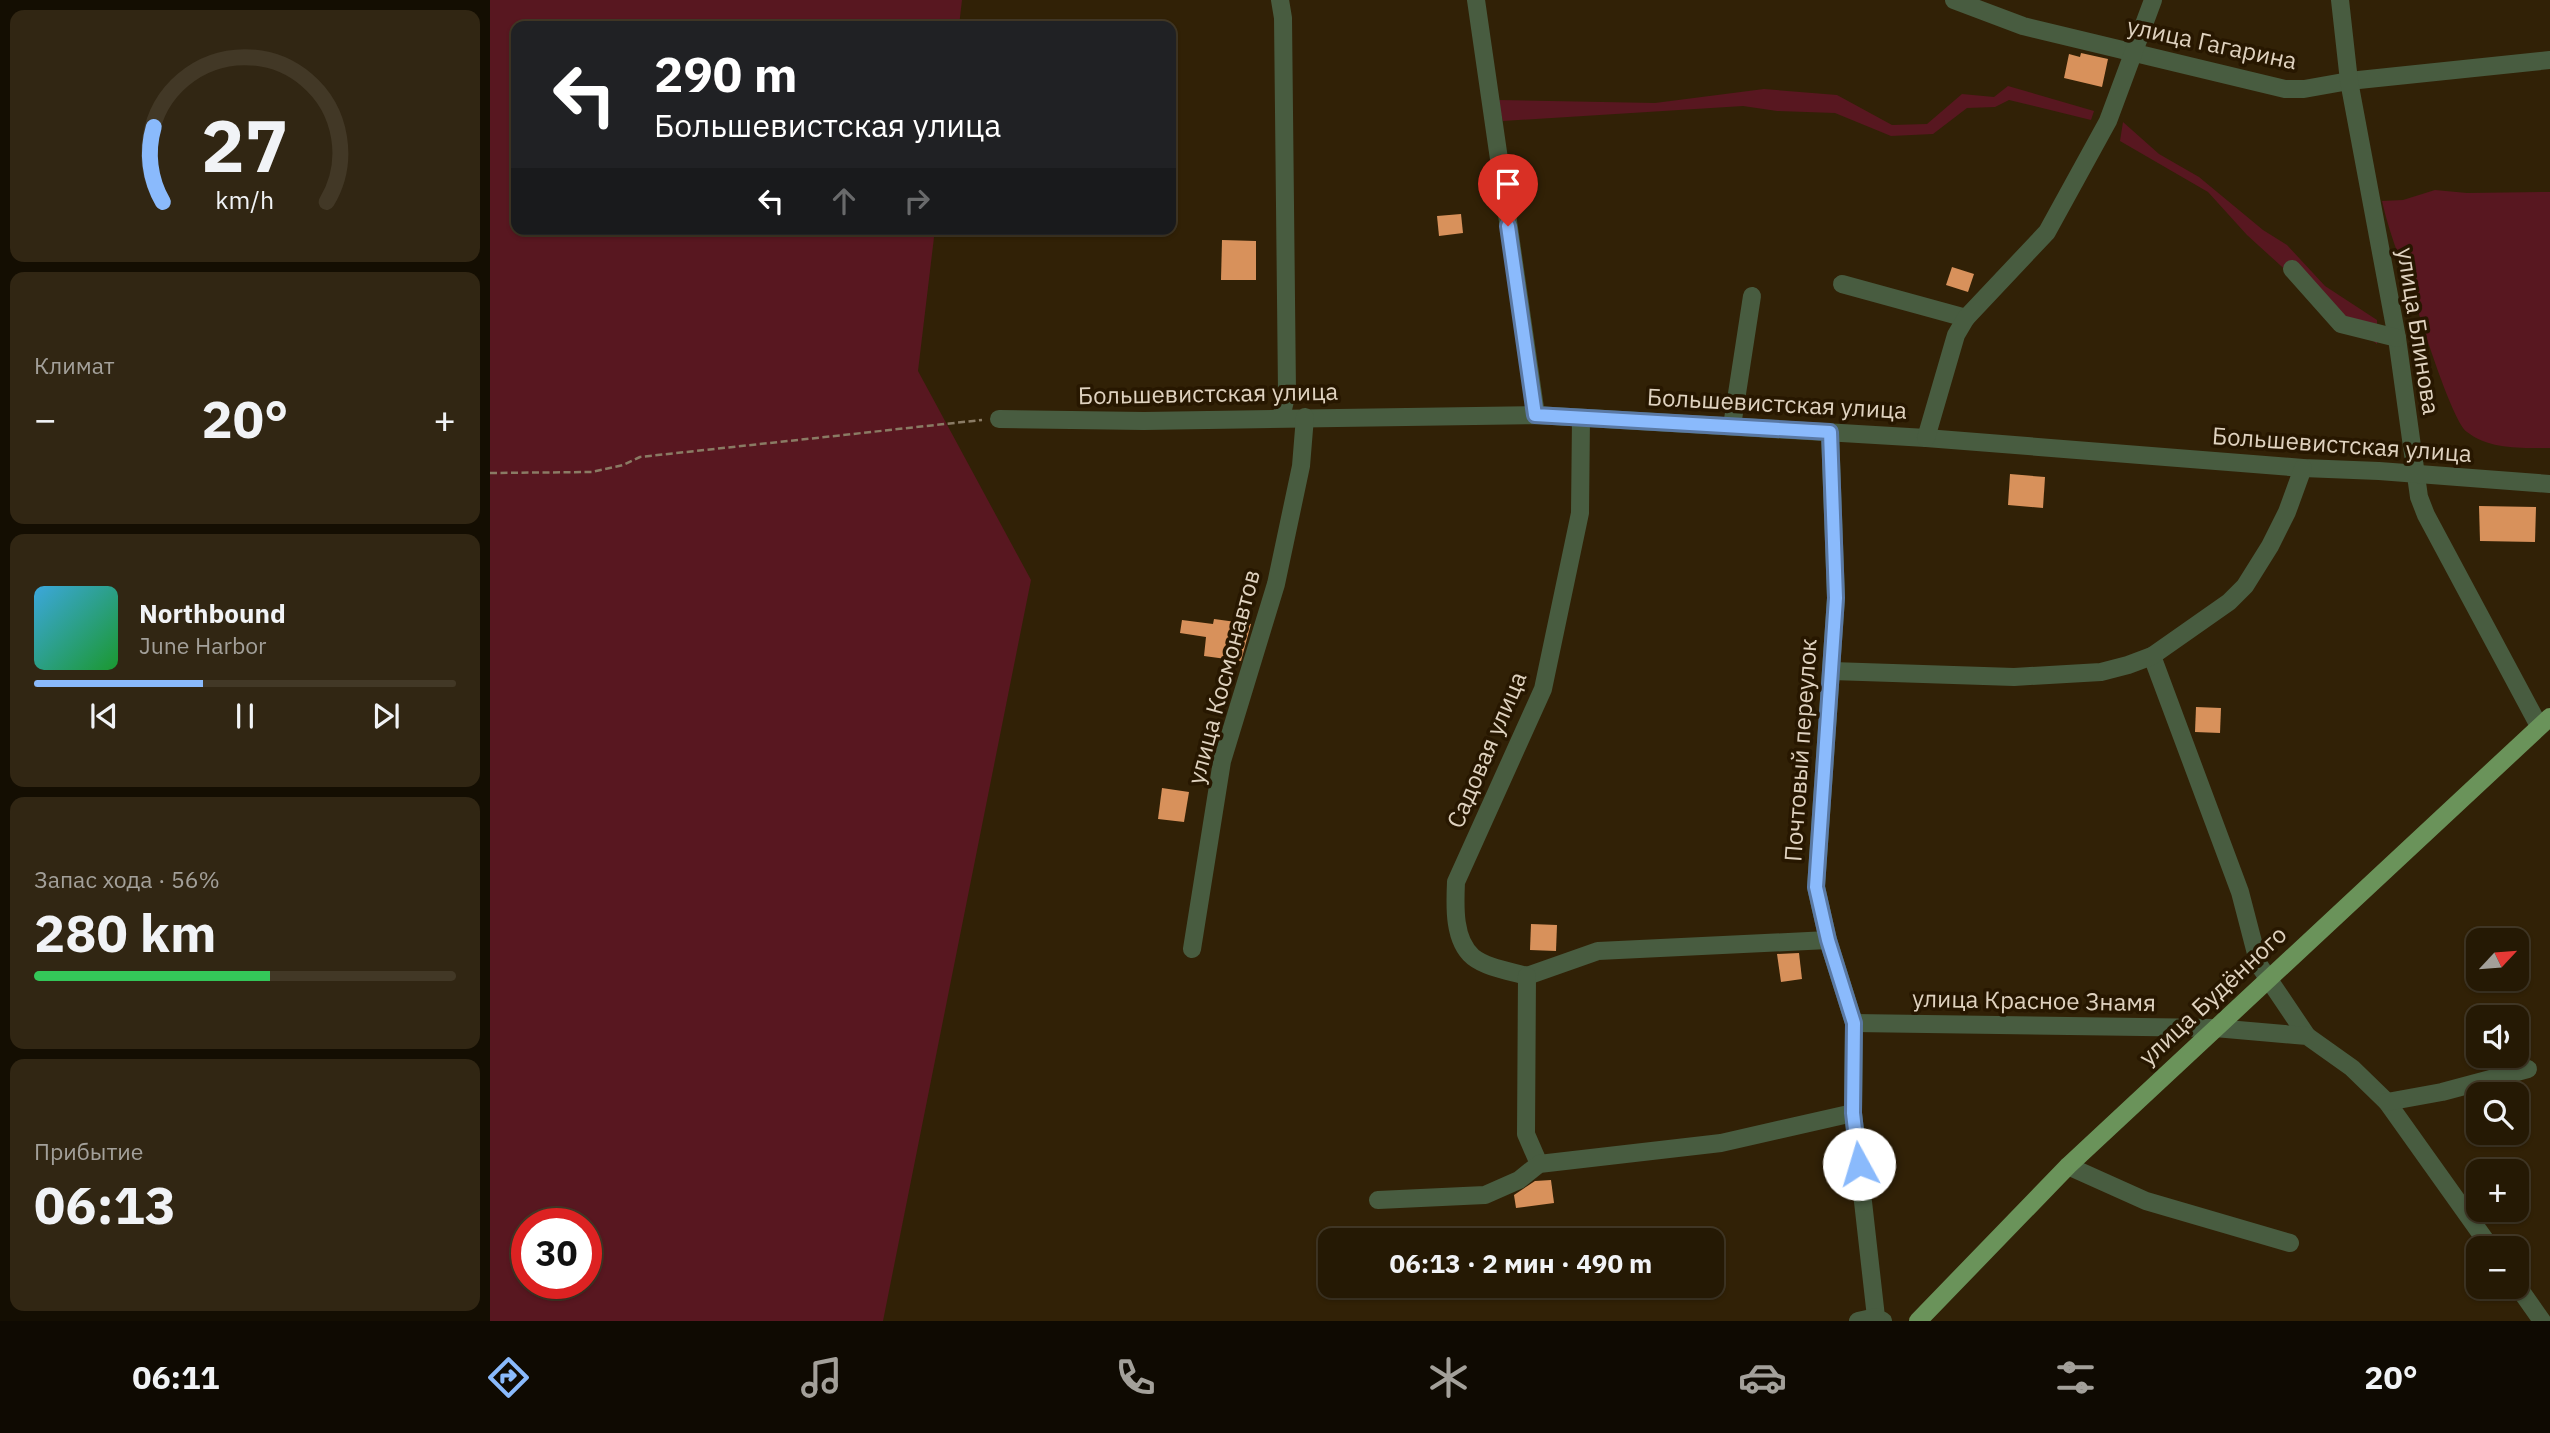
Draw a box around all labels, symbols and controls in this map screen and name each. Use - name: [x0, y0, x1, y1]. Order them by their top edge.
- street label: улица Гагарина: [2124, 9, 2300, 77]
- text: 290 m: [654, 42, 798, 105]
- icon: left: [539, 49, 630, 140]
- text: 27: [201, 97, 289, 192]
- text: Большевистская улица: [654, 104, 1001, 146]
- pin: [1478, 154, 1538, 226]
- icon: arrive: [1489, 165, 1527, 203]
- icon: left: [752, 182, 790, 220]
- icon: ahead: [825, 182, 863, 220]
- icon: right: [898, 182, 936, 220]
- text: km/h: [216, 183, 274, 216]
- street label: улица Блинова: [2390, 245, 2448, 417]
- text: Климат: [34, 350, 115, 380]
- street label: Большевистская улица: [1077, 375, 1339, 411]
- street label: Большевистская улица: [1646, 380, 1908, 426]
- text: 20°: [202, 385, 288, 452]
- text: −: [34, 394, 57, 443]
- text: +: [433, 394, 456, 443]
- street label: Большевистская улица: [2211, 419, 2473, 469]
- street label: улица Космонавтов: [1179, 566, 1267, 788]
- text: Northbound: [139, 596, 286, 630]
- text: June Harbor: [139, 630, 267, 660]
- street label: Почтовый переулок: [1776, 637, 1824, 863]
- street label: Садовая улица: [1439, 666, 1534, 833]
- icon: previous: [85, 697, 123, 735]
- icon: pause: [226, 697, 264, 735]
- icon: next: [367, 697, 405, 735]
- text: Запас хода · 56%: [34, 864, 220, 894]
- text: 280 km: [34, 899, 216, 966]
- street label: улица Будённого: [2131, 918, 2293, 1072]
- north arrow: [2466, 928, 2529, 990]
- map controls: [2466, 928, 2529, 1299]
- street label: улица Красное Знамя: [1912, 982, 2156, 1018]
- button: sound: [2466, 1005, 2529, 1068]
- button: search: [2466, 1082, 2529, 1145]
- position arrow: [1822, 1127, 1896, 1201]
- text: Прибытие: [34, 1136, 143, 1166]
- button: +: [2466, 1159, 2529, 1222]
- text: 06:13: [34, 1171, 176, 1238]
- speed limit sign: 30: [511, 1208, 602, 1299]
- button: −: [2466, 1236, 2529, 1299]
- text: 06:13 · 2 мин · 490 m: [1390, 1246, 1652, 1280]
- icon: directions: [484, 1353, 533, 1402]
- icon: music: [797, 1353, 846, 1402]
- icon: phone: [1111, 1353, 1160, 1402]
- icon: climate: [1424, 1353, 1473, 1402]
- icon: car: [1738, 1353, 1787, 1402]
- icon: filters: [2051, 1353, 2100, 1402]
- text: 06:11: [132, 1356, 220, 1398]
- text: 20°: [2364, 1356, 2418, 1398]

